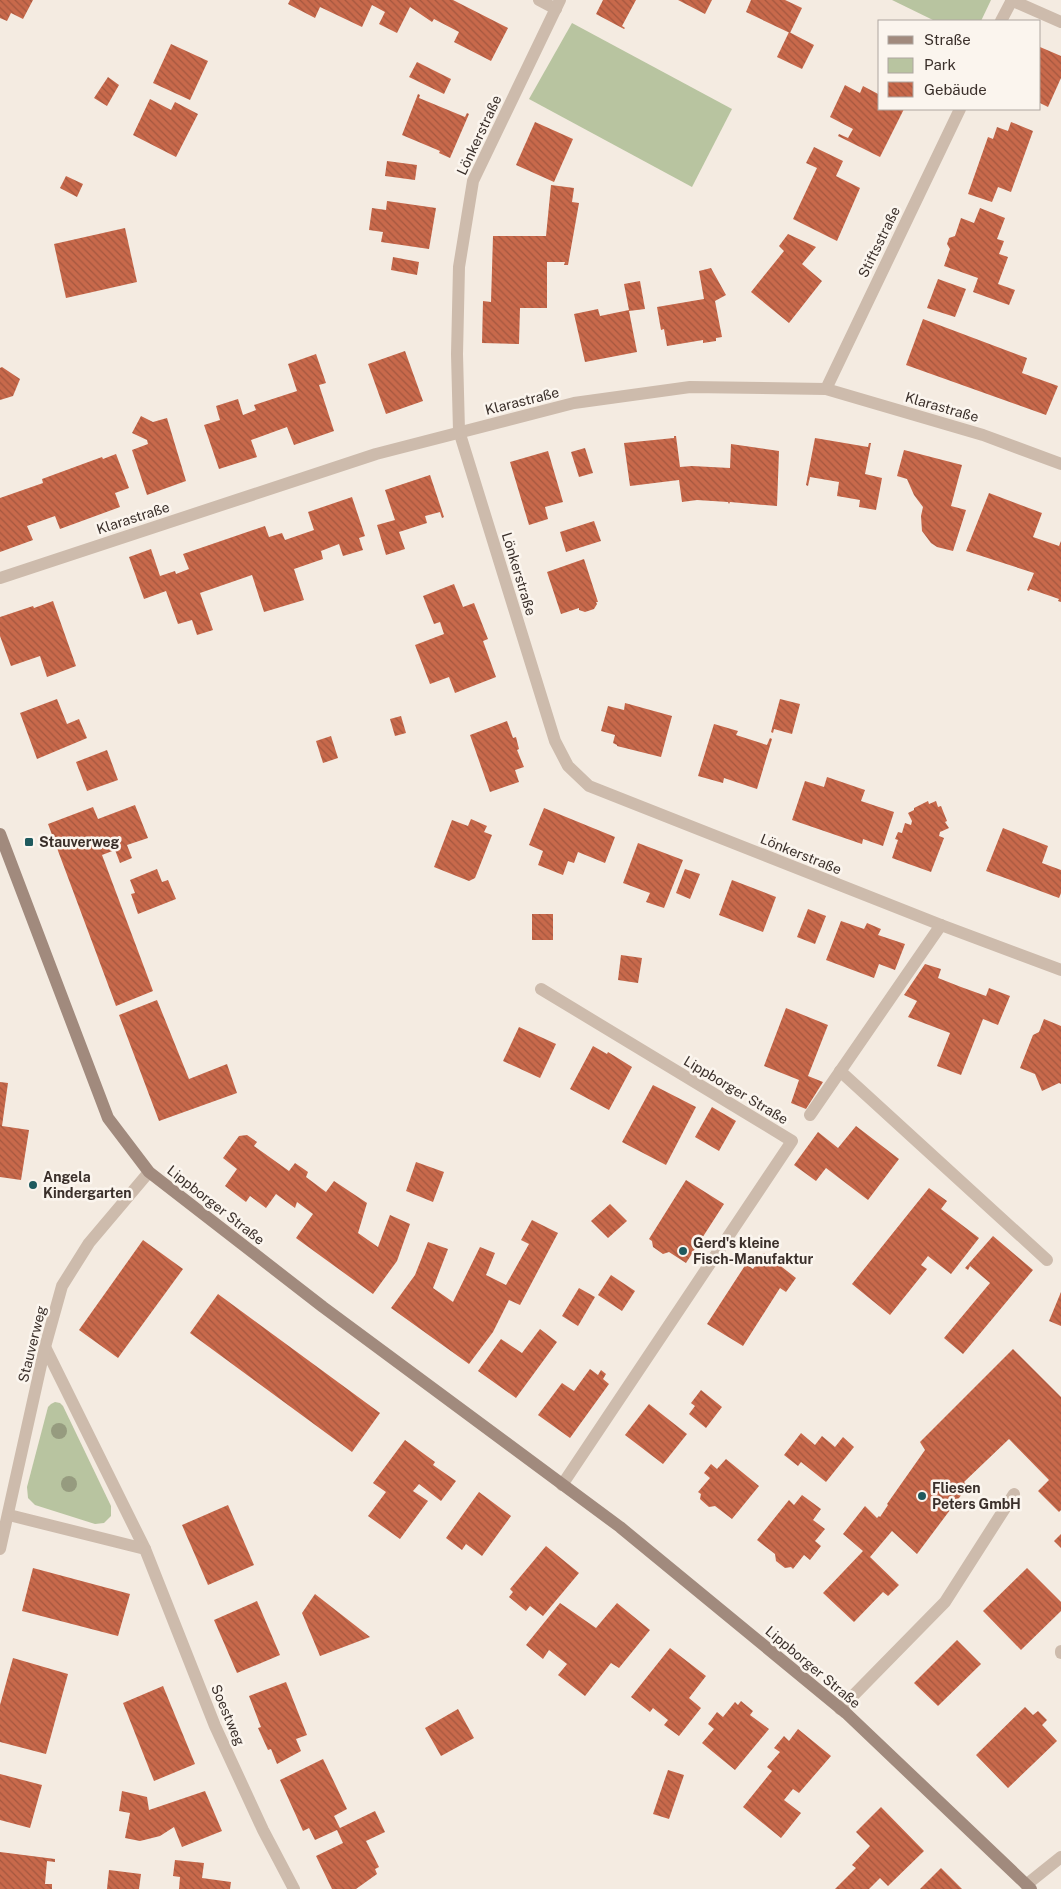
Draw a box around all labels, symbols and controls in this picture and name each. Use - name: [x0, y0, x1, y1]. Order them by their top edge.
- legend: [878, 20, 1041, 110]
- text: Straße: [924, 31, 971, 48]
- text: Park: [924, 56, 956, 73]
- text: Gebäude: [924, 81, 987, 98]
- street label: Lönkerstraße: [454, 92, 504, 177]
- street label: Stiftsstraße: [855, 204, 903, 280]
- street label: Klarastraße: [483, 384, 561, 418]
- street label: Klarastraße: [903, 389, 981, 425]
- street label: Klarastraße: [94, 499, 172, 537]
- street label: Lönkerstraße: [499, 530, 539, 618]
- street label: Lönkerstraße: [758, 830, 844, 878]
- place label: Stauverweg: [39, 834, 119, 850]
- marker: Stauverweg: [23, 836, 35, 848]
- street label: Lippborger Straße: [681, 1053, 791, 1127]
- street label: Lippborger Straße: [164, 1162, 268, 1248]
- place label: Angela Kindergarten: [43, 1169, 132, 1201]
- marker: Angela Kindergarten: [27, 1179, 39, 1191]
- place label: Gerd's kleine Fisch-Manufaktur: [693, 1235, 813, 1267]
- marker: Gerd's kleine Fisch-Manufaktur: [677, 1245, 689, 1257]
- street label: Stauverweg: [15, 1304, 49, 1384]
- place label: Fliesen Peters GmbH: [932, 1480, 1021, 1512]
- marker: Fliesen Peters GmbH: [916, 1490, 928, 1502]
- street label: Lippborger Straße: [762, 1623, 864, 1711]
- street label: Soestweg: [208, 1682, 248, 1748]

